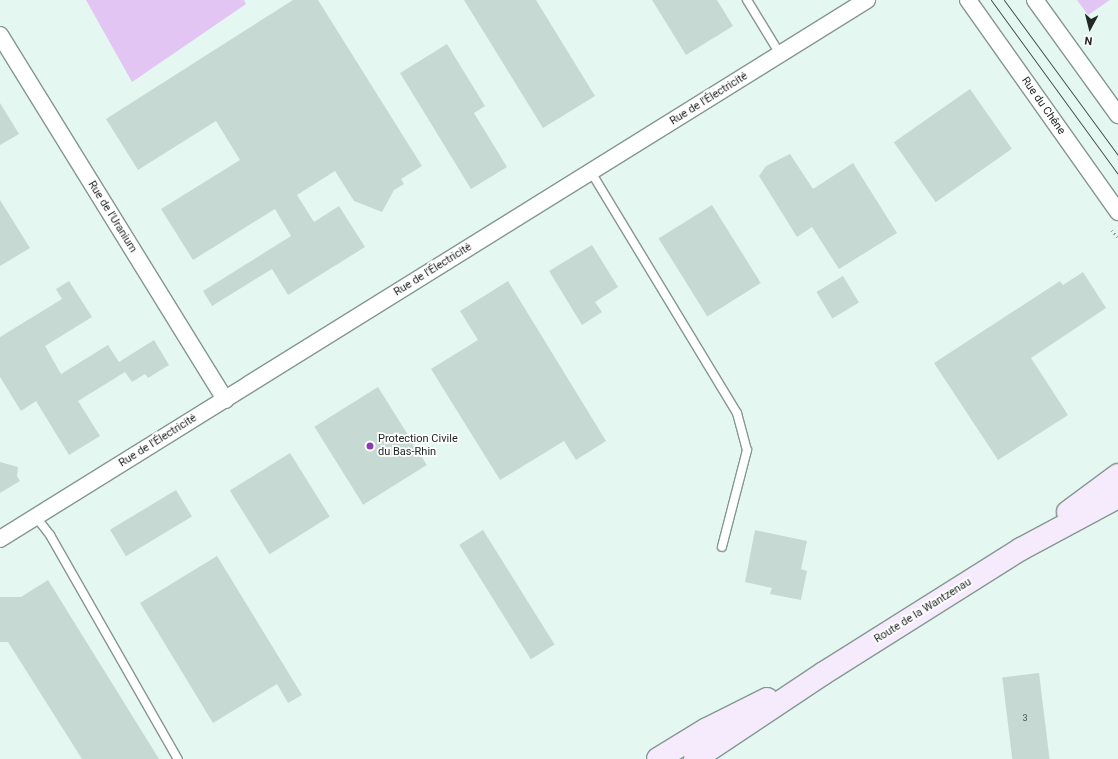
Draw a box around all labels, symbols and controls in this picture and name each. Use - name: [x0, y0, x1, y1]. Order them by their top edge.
- north arrow: [1070, 8, 1110, 48]
- text: N: [1084, 33, 1093, 47]
- street label: Rue de l'Électricité: [668, 70, 750, 128]
- street label: Rue du Chêne: [1018, 75, 1068, 137]
- street label: Rue de l'Uranium: [85, 179, 139, 255]
- street label: Rue de l'Électricité: [392, 241, 474, 299]
- street label: Rue de l'Électricité: [117, 412, 199, 470]
- place label: Protection Civile du Bas-Rhin: [378, 433, 458, 459]
- marker: Protection Civile du Bas-Rhin: [365, 441, 375, 451]
- street label: Route de la Wantzenau: [872, 576, 974, 646]
- house number: 3: [1022, 713, 1028, 723]

